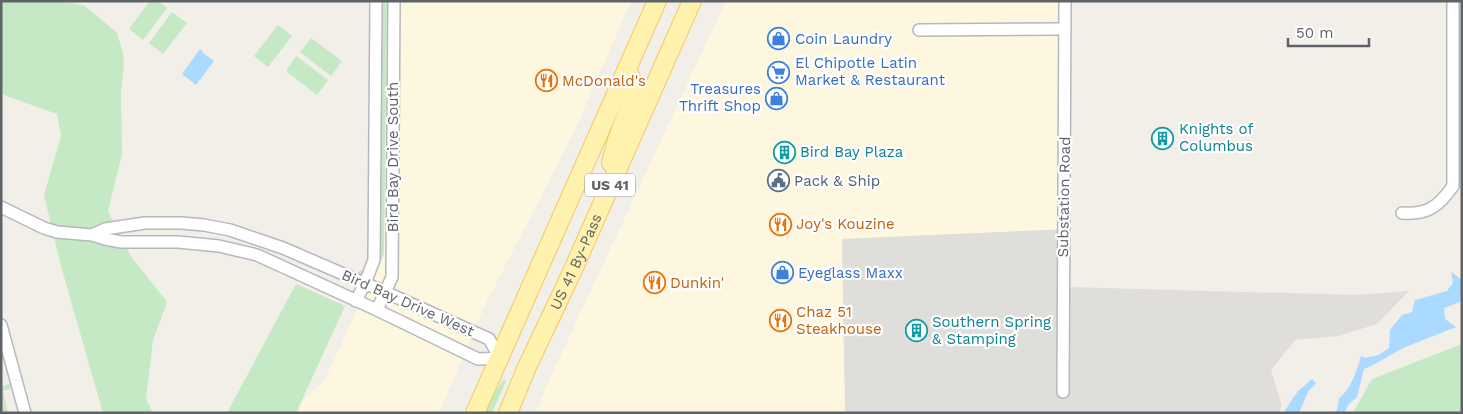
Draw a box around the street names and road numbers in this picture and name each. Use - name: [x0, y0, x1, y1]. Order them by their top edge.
- street label: Bird Bay Drive South: [384, 82, 402, 232]
- street label: Substation Road: [1054, 136, 1074, 258]
- road number: US 41: [585, 174, 635, 196]
- street label: US 41 By-Pass: [546, 211, 606, 313]
- street label: Bird Bay Drive West: [339, 266, 478, 341]

